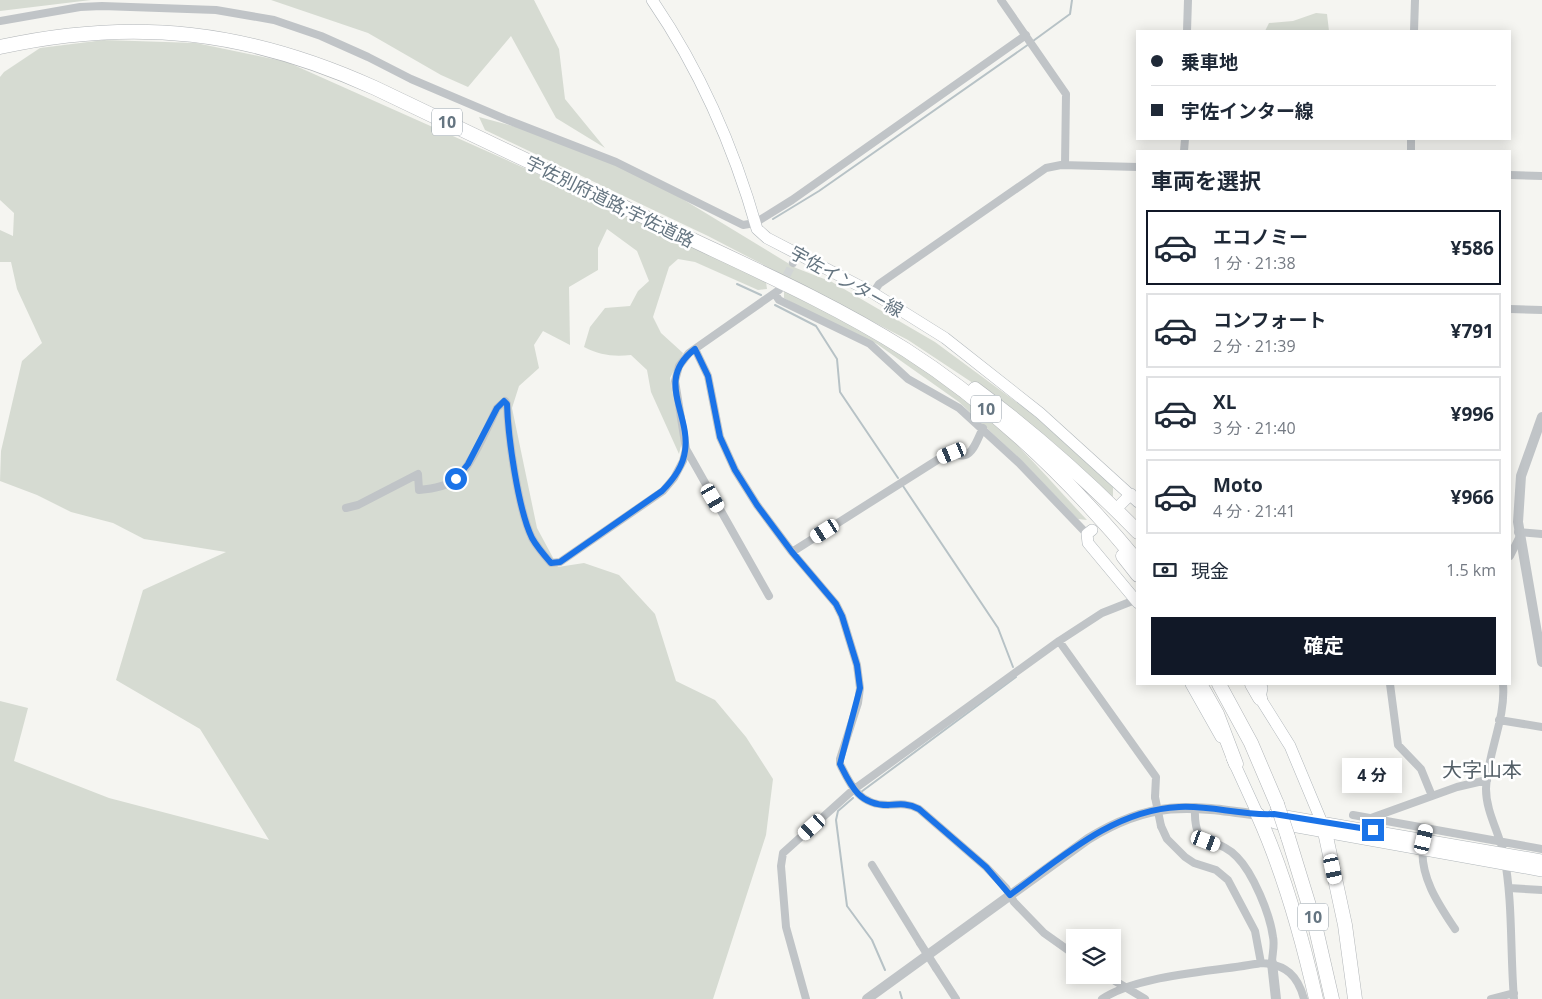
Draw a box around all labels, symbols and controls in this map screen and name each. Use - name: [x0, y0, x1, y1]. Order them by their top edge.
- text: 乗車地: [1181, 49, 1238, 75]
- text: 宇佐インター線: [1181, 98, 1314, 124]
- road number: 10: [432, 108, 462, 136]
- street label: 宇佐別府道路;宇佐道路: [522, 150, 698, 252]
- text: 車両を選択: [1151, 165, 1261, 195]
- text: エコノミー: [1213, 224, 1308, 250]
- icon: car: [1153, 225, 1198, 270]
- text: ¥586: [1451, 235, 1494, 261]
- street label: 宇佐インター線: [786, 240, 908, 322]
- text: 1 分 · 21:38: [1213, 252, 1296, 274]
- text: コンフォート: [1213, 307, 1326, 333]
- icon: car: [1153, 308, 1198, 353]
- text: ¥791: [1451, 318, 1494, 344]
- text: 2 分 · 21:39: [1213, 335, 1296, 357]
- text: XL: [1213, 389, 1236, 415]
- icon: car: [1153, 391, 1198, 436]
- road number: 10: [971, 396, 1001, 422]
- text: ¥996: [1451, 401, 1494, 427]
- text: 3 分 · 21:40: [1213, 417, 1296, 439]
- car: [935, 440, 968, 466]
- route start: [445, 468, 467, 490]
- text: Moto: [1213, 472, 1263, 498]
- icon: car: [1153, 474, 1198, 519]
- car: [699, 481, 726, 515]
- text: ¥966: [1451, 484, 1494, 510]
- text: 4 分 · 21:41: [1213, 500, 1296, 522]
- car: [808, 517, 841, 545]
- icon: cash: [1151, 556, 1179, 584]
- text: 現金: [1191, 558, 1229, 584]
- text: 1.5 km: [1446, 559, 1496, 581]
- button: 確定: [1151, 617, 1496, 675]
- district label: 大字山本: [1442, 756, 1522, 783]
- callout: 4 分: [1343, 758, 1403, 792]
- text: 4 分: [1357, 764, 1387, 786]
- car: [795, 811, 828, 843]
- route end: [1362, 819, 1384, 841]
- car: [1413, 823, 1434, 855]
- car: [1189, 829, 1222, 853]
- car: [1322, 853, 1343, 885]
- road number: 10: [1298, 904, 1328, 930]
- map controls: [1066, 929, 1121, 984]
- button: layers: [1066, 929, 1121, 984]

